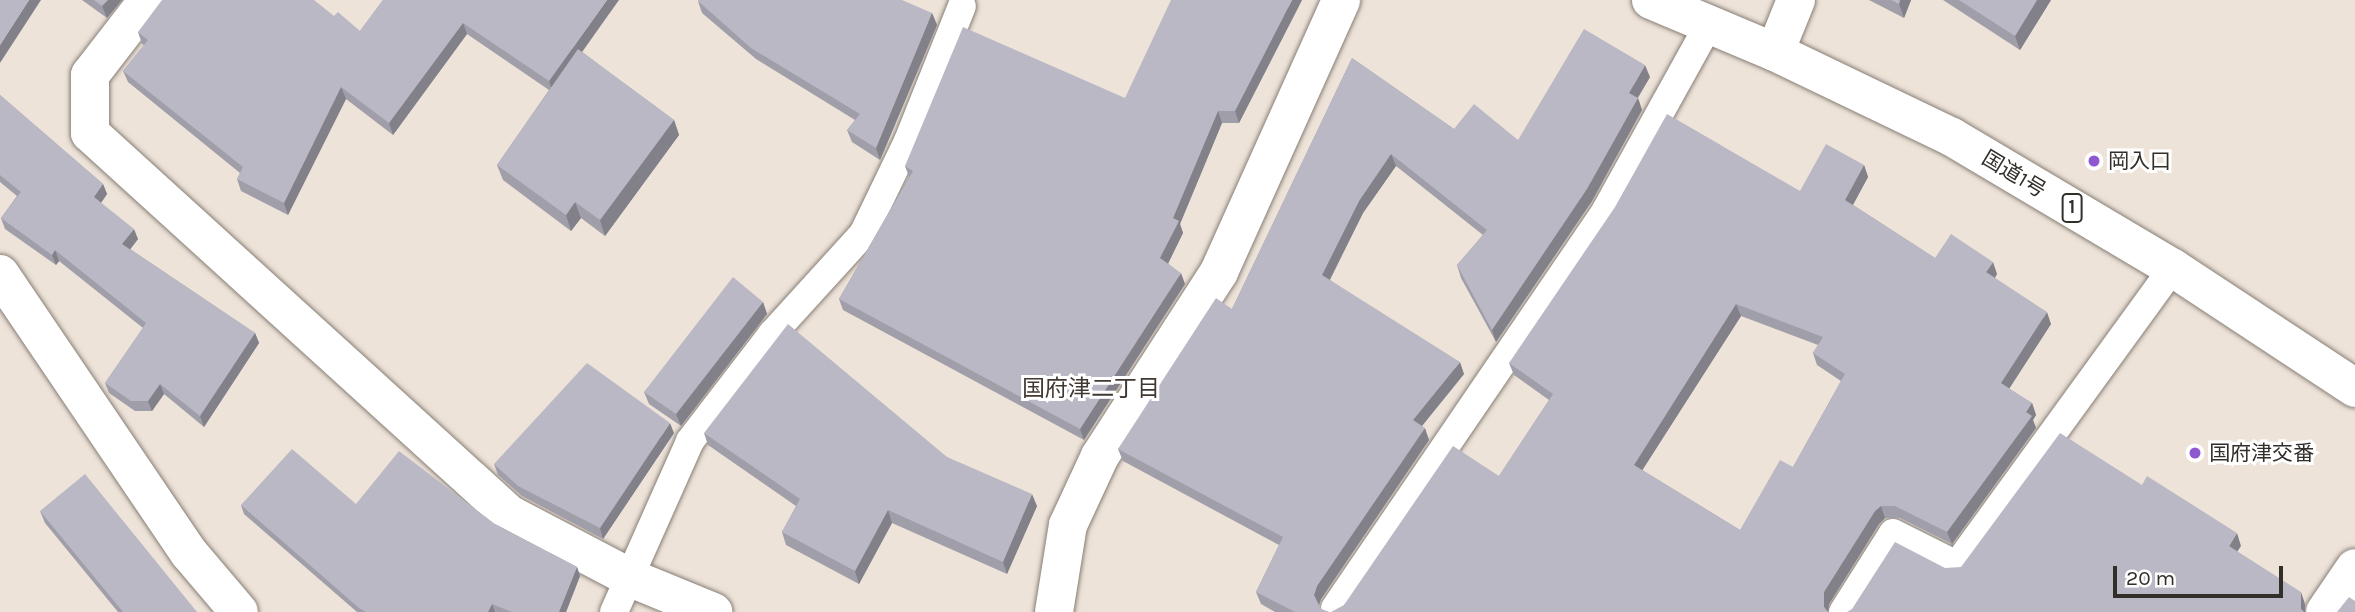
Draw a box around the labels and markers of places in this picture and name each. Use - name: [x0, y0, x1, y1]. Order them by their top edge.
- place label: 岡入口: [2108, 148, 2171, 174]
- marker: 岡入口: [2086, 153, 2102, 169]
- place label: 国府津交番: [2209, 440, 2314, 466]
- marker: 国府津交番: [2187, 445, 2203, 461]

